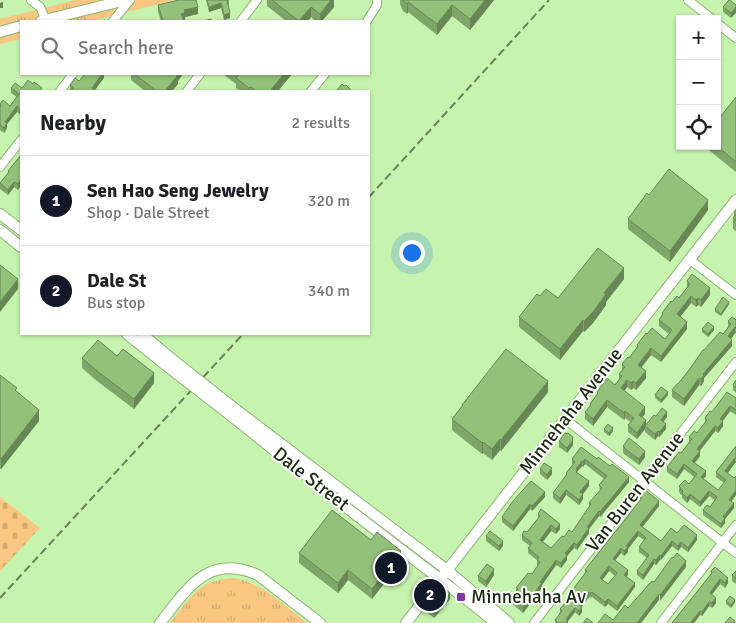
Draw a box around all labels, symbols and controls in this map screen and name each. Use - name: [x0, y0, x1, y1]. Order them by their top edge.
- map controls: [676, 15, 721, 150]
- button: +: [676, 15, 721, 60]
- search box: [20, 20, 370, 75]
- icon: search: [38, 34, 66, 62]
- text: Search here: [78, 36, 174, 60]
- button: −: [676, 60, 721, 105]
- button: locate: [676, 105, 721, 150]
- text: Nearby: [40, 110, 106, 136]
- text: 2 results: [291, 113, 350, 133]
- text: Sen Hao Seng Jewelry: [87, 179, 269, 203]
- text: 1: [52, 191, 60, 211]
- text: 320 m: [308, 191, 350, 211]
- text: Shop · Dale Street: [87, 203, 209, 223]
- your location: [399, 240, 425, 266]
- text: Dale St: [87, 269, 146, 293]
- text: 2: [52, 281, 60, 301]
- text: 340 m: [308, 281, 350, 301]
- text: Bus stop: [87, 293, 145, 313]
- street label: Minnehaha Avenue: [514, 343, 628, 479]
- street label: Van Buren Avenue: [580, 427, 690, 557]
- street label: Dale Street: [268, 442, 354, 516]
- pin: 1: [375, 549, 407, 587]
- pin: 2: [414, 576, 446, 614]
- place label: Minnehaha Av: [471, 585, 586, 609]
- marker: Minnehaha Av: [455, 591, 467, 603]

